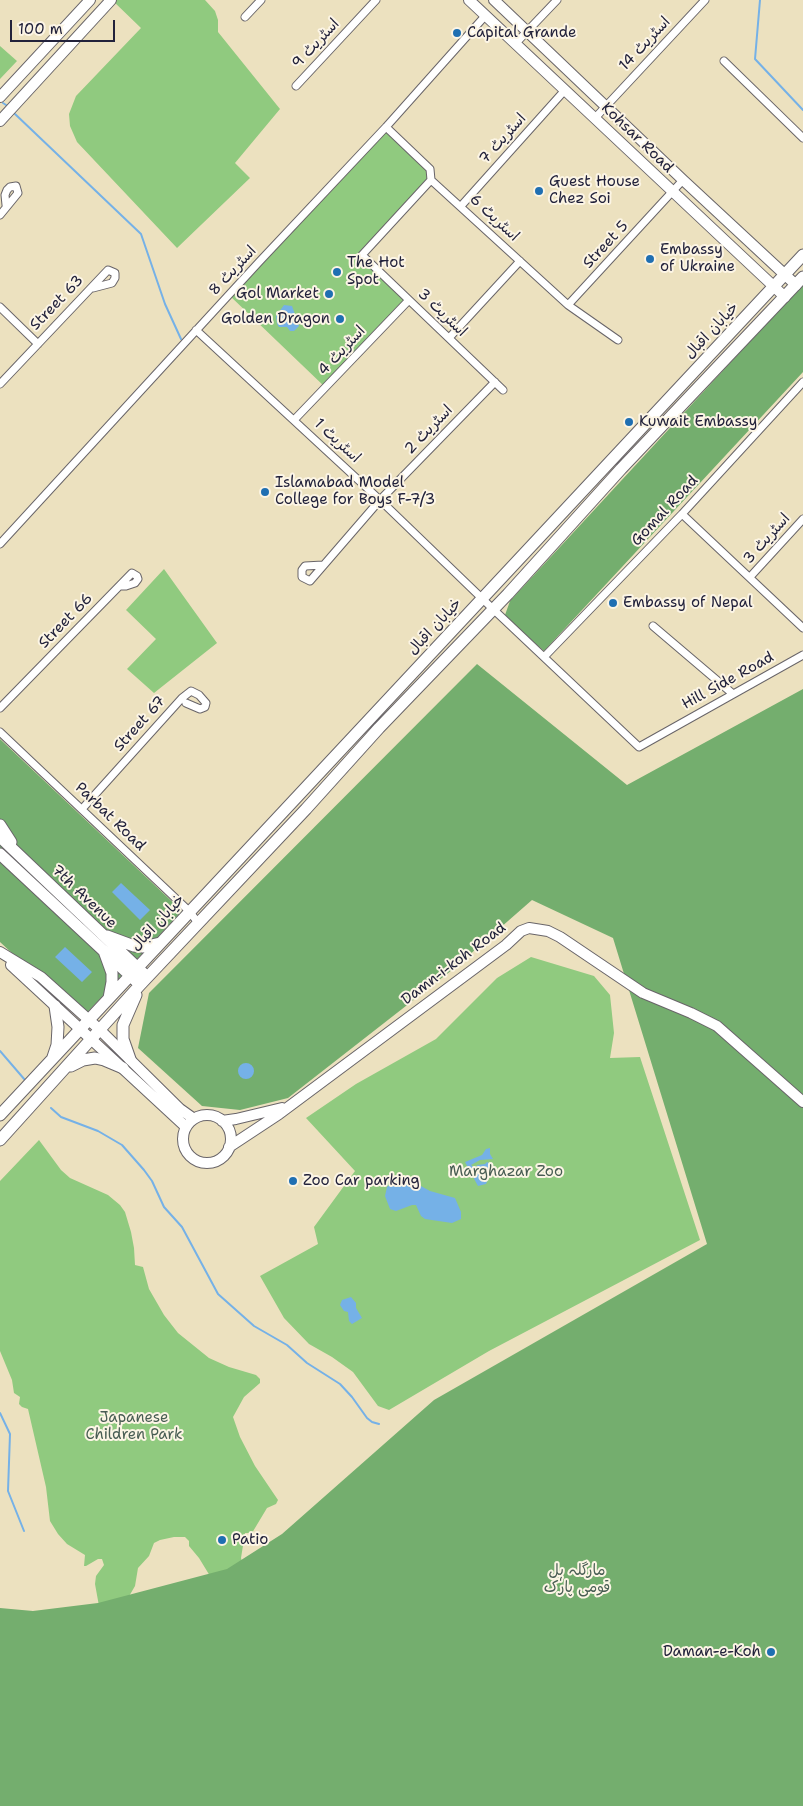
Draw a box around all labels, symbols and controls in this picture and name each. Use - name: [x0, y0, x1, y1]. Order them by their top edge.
- scale bar: [12, 10, 118, 42]
- street label: اسٹریٹ 14: [616, 13, 674, 75]
- street label: اسٹریٹ 9: [288, 15, 344, 73]
- text: 100 m: [18, 19, 63, 39]
- place label: Capital Grande: [467, 24, 577, 42]
- marker: Capital Grande: [451, 27, 463, 39]
- street label: Kohsar Road: [597, 99, 677, 177]
- street label: اسٹریٹ 7: [476, 110, 530, 168]
- place label: Guest House Chez Soi: [549, 173, 640, 208]
- marker: Guest House Chez Soi: [533, 185, 545, 197]
- street label: اسٹریٹ 6: [465, 190, 523, 246]
- street label: Street 5: [580, 218, 632, 272]
- place label: Embassy of Ukraine: [660, 241, 735, 276]
- street label: اسٹریٹ 8: [205, 242, 261, 300]
- marker: Embassy of Ukraine: [644, 253, 656, 265]
- place label: The Hot Spot: [347, 254, 405, 289]
- marker: The Hot Spot: [331, 266, 343, 278]
- street label: Street 63: [26, 272, 88, 334]
- place label: Gol Market: [236, 285, 319, 303]
- street label: اسٹریٹ 3: [414, 285, 470, 341]
- marker: Gol Market: [323, 288, 335, 300]
- street label: خیابان اقبال: [681, 299, 743, 363]
- place label: Golden Dragon: [221, 310, 330, 328]
- marker: Golden Dragon: [334, 313, 346, 325]
- street label: اسٹریٹ 4: [314, 322, 370, 380]
- street label: اسٹریٹ 2: [401, 402, 457, 458]
- place label: Kuwait Embassy: [639, 413, 757, 431]
- street label: اسٹریٹ 1: [310, 415, 364, 467]
- marker: Kuwait Embassy: [623, 416, 635, 428]
- street label: Gomal Road: [628, 472, 702, 550]
- place label: Islamabad Model College for Boys F-7/3: [275, 474, 435, 509]
- marker: Islamabad Model College for Boys F-7/3: [259, 486, 271, 498]
- street label: اسٹریٹ 3: [740, 510, 794, 568]
- street label: Street 66: [35, 590, 97, 652]
- place label: Embassy of Nepal: [623, 594, 753, 612]
- street label: خیابان اقبال: [404, 595, 466, 659]
- marker: Embassy of Nepal: [607, 597, 619, 609]
- street label: Hill Side Road: [679, 648, 777, 714]
- street label: Street 67: [110, 693, 170, 755]
- street label: Parbat Road: [71, 779, 149, 855]
- street label: 7th Avenue: [48, 861, 120, 933]
- street label: خیابان اقبال: [127, 891, 189, 955]
- street label: Damn-i-koh Road: [398, 919, 510, 1009]
- park label: Marghazar Zoo: [449, 1163, 563, 1181]
- place label: Zoo Car parking: [303, 1172, 420, 1190]
- marker: Zoo Car parking: [287, 1175, 299, 1187]
- park label: Japanese Children Park: [85, 1409, 183, 1444]
- place label: Patio: [232, 1531, 268, 1549]
- marker: Patio: [216, 1534, 228, 1546]
- park label: مارگلہ ہل قومی پارک: [544, 1562, 610, 1597]
- place label: Daman-e-Koh: [663, 1643, 761, 1661]
- marker: Daman-e-Koh: [765, 1646, 777, 1658]

